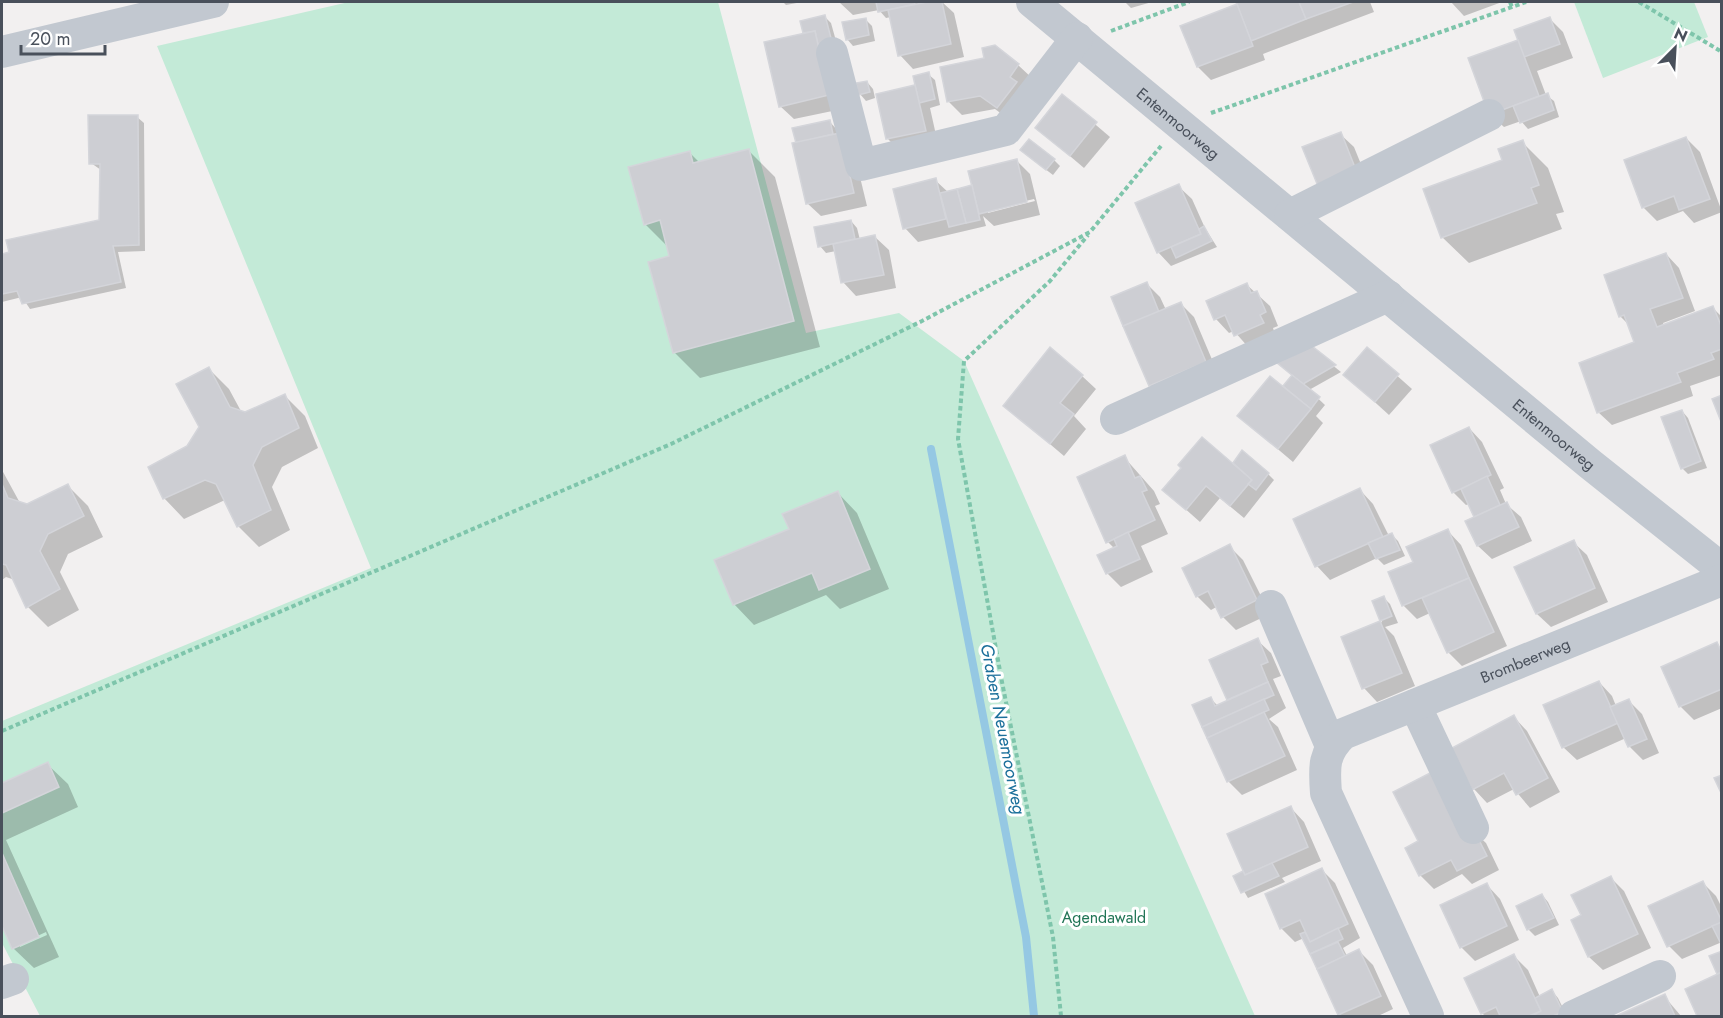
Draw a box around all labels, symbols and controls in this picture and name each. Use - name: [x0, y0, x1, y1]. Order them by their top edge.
- scale bar: [21, 18, 105, 56]
- north arrow: [1645, 18, 1705, 78]
- text: N: [1670, 22, 1691, 48]
- text: 20 m: [30, 26, 70, 52]
- street label: Entenmoorweg: [1132, 82, 1225, 164]
- street label: Entenmoorweg: [1508, 393, 1601, 476]
- street label: Brombeerweg: [1477, 632, 1573, 689]
- water label: Graben Neuemoorweg: [974, 641, 1032, 817]
- park label: Agendawald: [1062, 906, 1146, 929]

